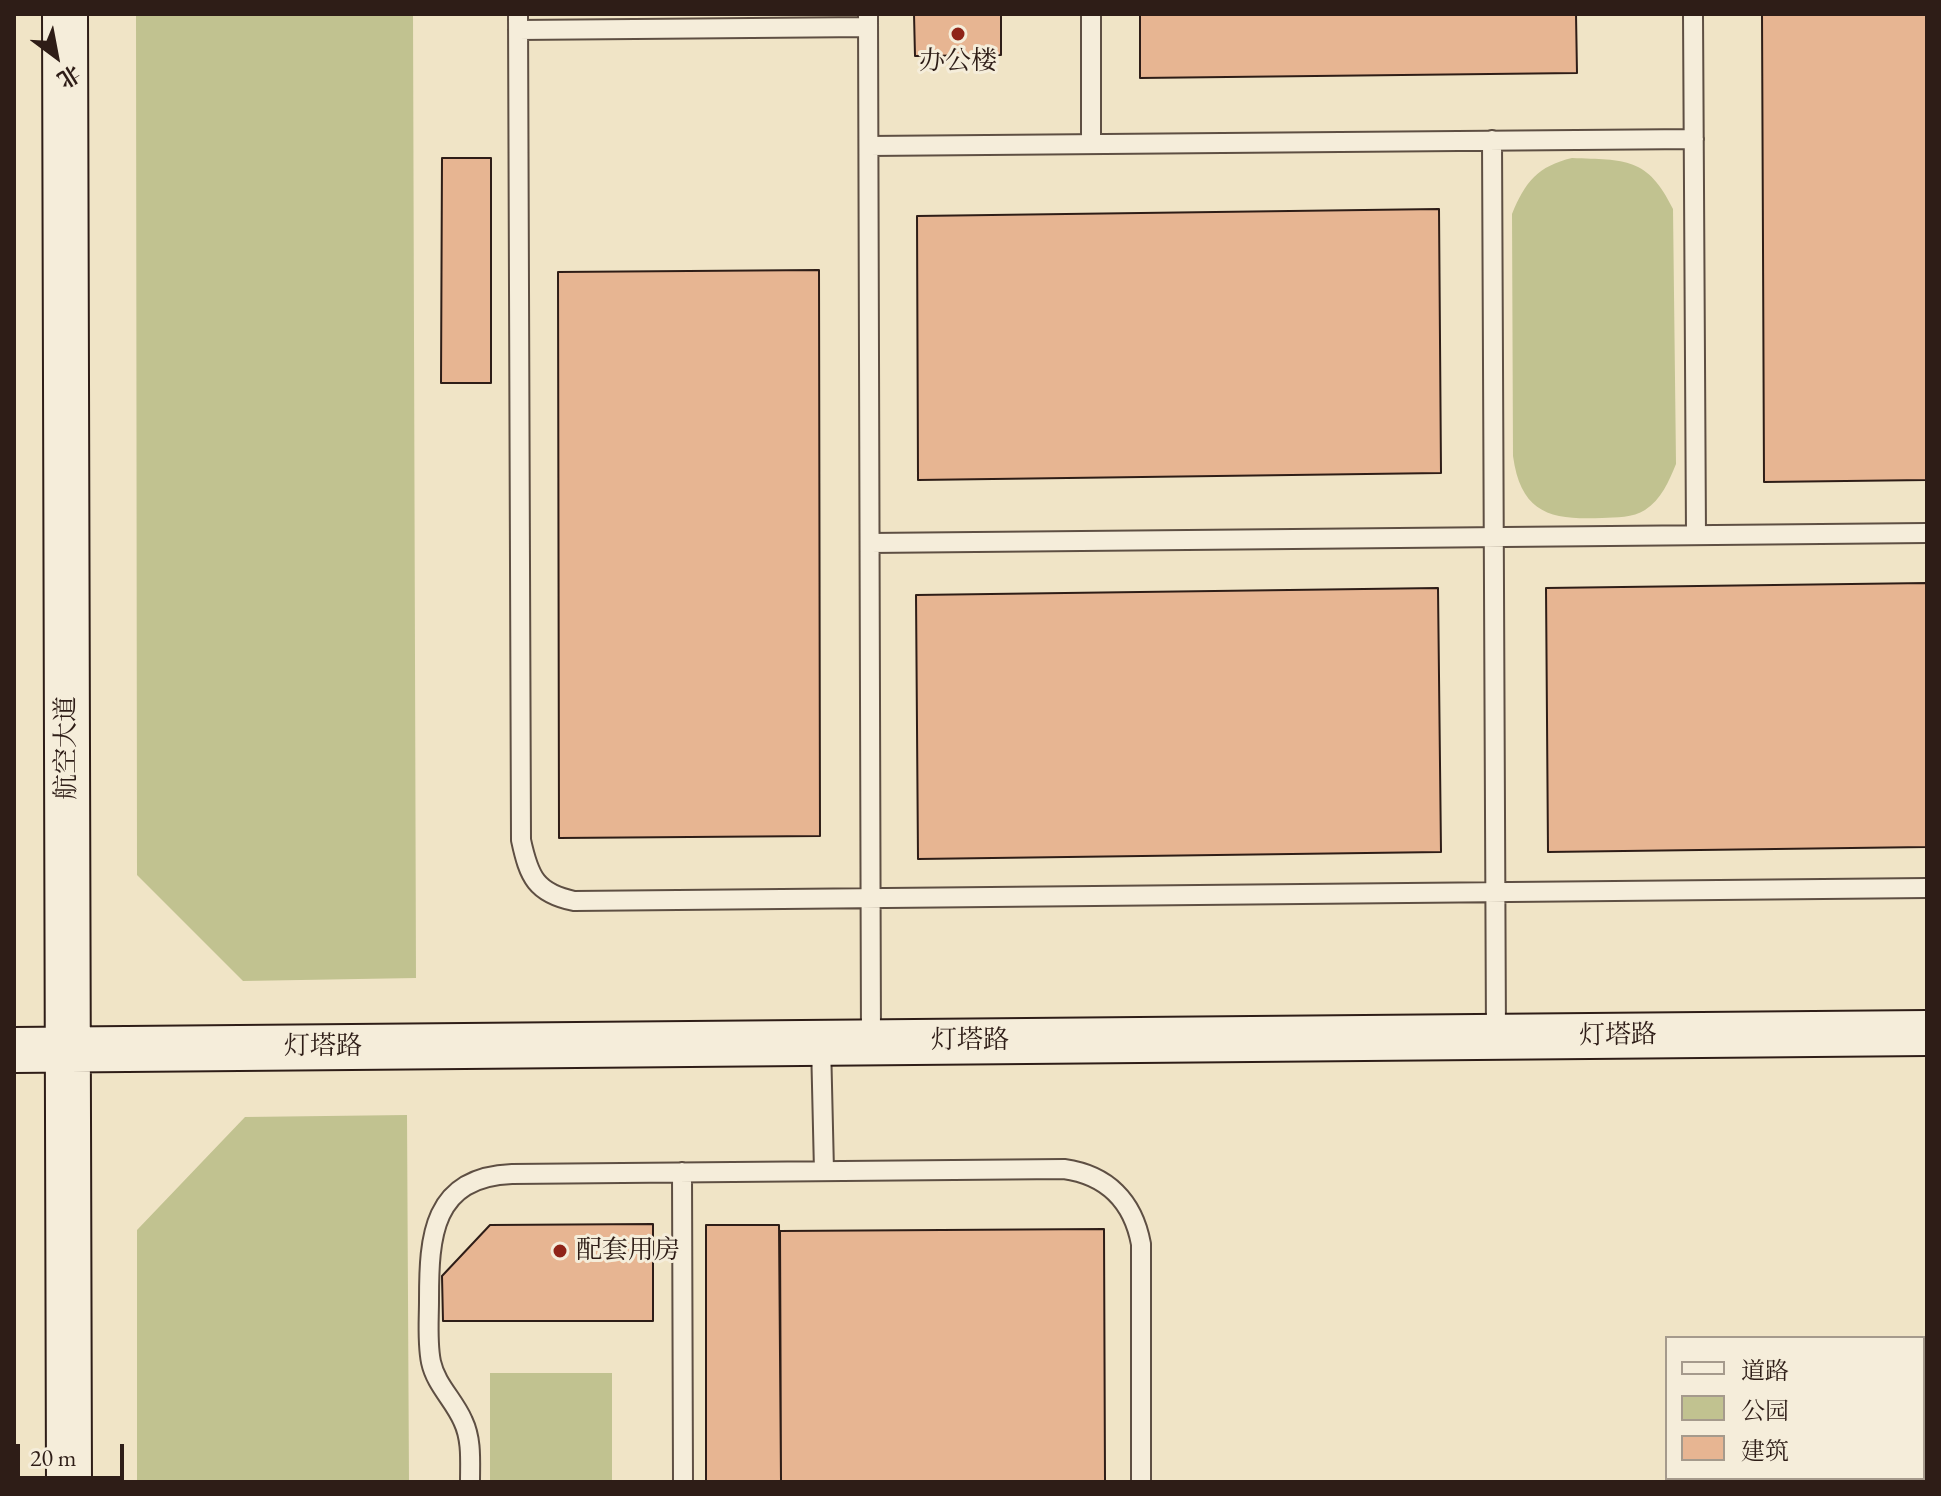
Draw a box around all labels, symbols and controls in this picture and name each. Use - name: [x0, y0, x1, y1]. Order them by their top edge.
- north arrow: [16, 16, 96, 96]
- marker: 办公楼: [949, 25, 967, 43]
- place label: 办公楼: [919, 46, 997, 78]
- text: 北: [52, 59, 86, 95]
- street label: 航空大道: [51, 696, 83, 800]
- street label: 灯塔路: [1579, 1020, 1657, 1052]
- street label: 灯塔路: [931, 1025, 1009, 1057]
- street label: 灯塔路: [284, 1031, 362, 1063]
- place label: 配套用房: [576, 1235, 680, 1267]
- marker: 配套用房: [551, 1242, 569, 1260]
- legend: [1665, 1336, 1925, 1480]
- text: 道路: [1741, 1355, 1789, 1386]
- text: 公园: [1741, 1395, 1789, 1426]
- scale bar: [20, 1428, 128, 1478]
- text: 建筑: [1741, 1435, 1789, 1466]
- text: 20 m: [30, 1442, 77, 1473]

